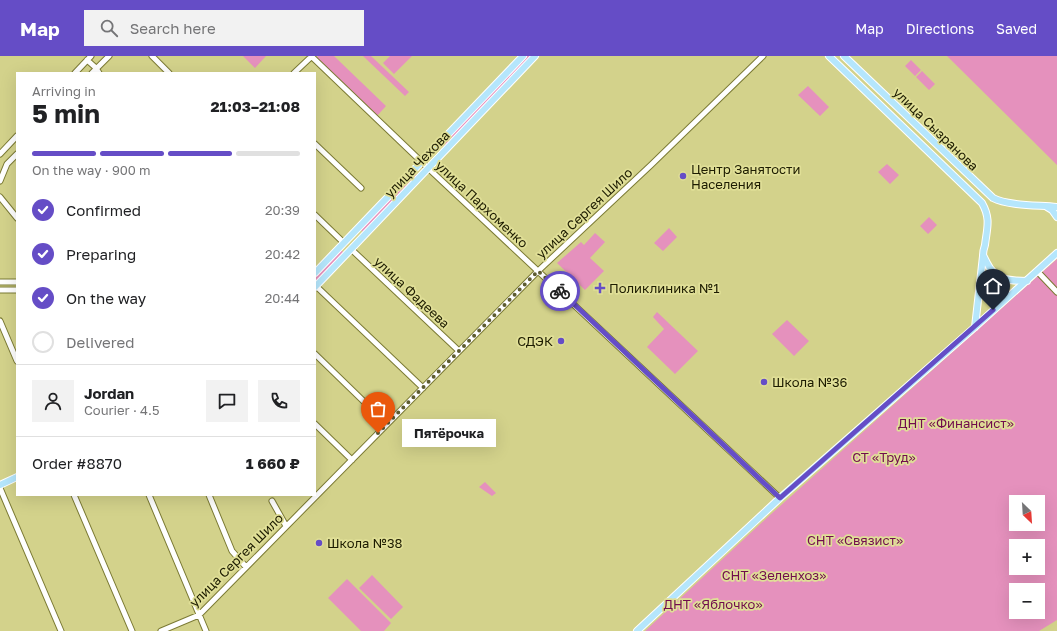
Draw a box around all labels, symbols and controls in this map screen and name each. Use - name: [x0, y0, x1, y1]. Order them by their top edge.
- search box: [84, 10, 364, 46]
- text: Map: [20, 17, 60, 40]
- icon: search: [98, 17, 120, 39]
- text: Search here: [130, 19, 216, 37]
- text: Map: [855, 20, 884, 37]
- text: Directions: [906, 20, 974, 37]
- text: Saved: [996, 20, 1037, 37]
- text: Arriving in: [32, 83, 96, 99]
- street label: улица Сызранова: [890, 84, 982, 174]
- text: 21:03–21:08: [210, 97, 300, 115]
- text: 5 min: [32, 98, 100, 129]
- street label: улица Чехова: [381, 127, 453, 201]
- street label: улица Пархоменко: [432, 157, 532, 251]
- place label: Центр Занятости Населения: [691, 161, 800, 192]
- text: On the way · 900 m: [32, 162, 151, 178]
- street label: улица Сергея Шило: [533, 164, 636, 262]
- marker: Центр Занятости Населения: [678, 171, 688, 181]
- icon: check: [32, 199, 54, 221]
- text: Confirmed: [66, 201, 141, 219]
- text: 20:39: [265, 202, 300, 218]
- icon: check: [32, 243, 54, 265]
- text: Preparing: [66, 245, 136, 263]
- text: 20:42: [265, 246, 300, 262]
- street label: улица Фадеева: [371, 253, 453, 331]
- pin: [976, 269, 1010, 310]
- courier: [540, 271, 580, 311]
- icon: home: [982, 275, 1004, 297]
- icon: bike: [549, 280, 571, 302]
- place label: Поликлиника №1: [609, 280, 720, 296]
- marker: Поликлиника №1: [594, 282, 606, 294]
- icon: check: [32, 287, 54, 309]
- text: On the way: [66, 289, 146, 307]
- text: 20:44: [265, 290, 300, 306]
- text: Delivered: [66, 333, 134, 351]
- place label: СДЭК: [517, 333, 553, 349]
- marker: СДЭК: [556, 336, 566, 346]
- place label: Школа №36: [772, 374, 848, 390]
- marker: Школа №36: [759, 377, 769, 387]
- button: person: [32, 380, 74, 422]
- button: chat: [206, 380, 248, 422]
- button: phone: [258, 380, 300, 422]
- text: Jordan: [84, 384, 134, 402]
- pin: [361, 392, 395, 433]
- icon: bag: [367, 398, 389, 420]
- text: Courier · 4.5: [84, 402, 159, 418]
- park label: ДНТ «Финансист»: [898, 415, 1014, 431]
- callout: Пятёрочка: [402, 419, 496, 447]
- text: Пятёрочка: [414, 425, 484, 441]
- park label: СТ «Труд»: [852, 449, 916, 465]
- text: Order #8870: [32, 454, 122, 472]
- text: 1 660 ₽: [246, 454, 300, 472]
- north arrow: [1009, 495, 1045, 531]
- map controls: [1009, 495, 1045, 619]
- street label: улица Сергея Шило: [186, 510, 286, 610]
- park label: СНТ «Связист»: [807, 532, 903, 548]
- place label: Школа №38: [327, 535, 403, 551]
- marker: Школа №38: [314, 538, 324, 548]
- button: +: [1009, 539, 1045, 575]
- park label: СНТ «Зеленхоз»: [722, 567, 826, 583]
- button: −: [1009, 583, 1045, 619]
- park label: ДНТ «Яблочко»: [663, 596, 763, 612]

